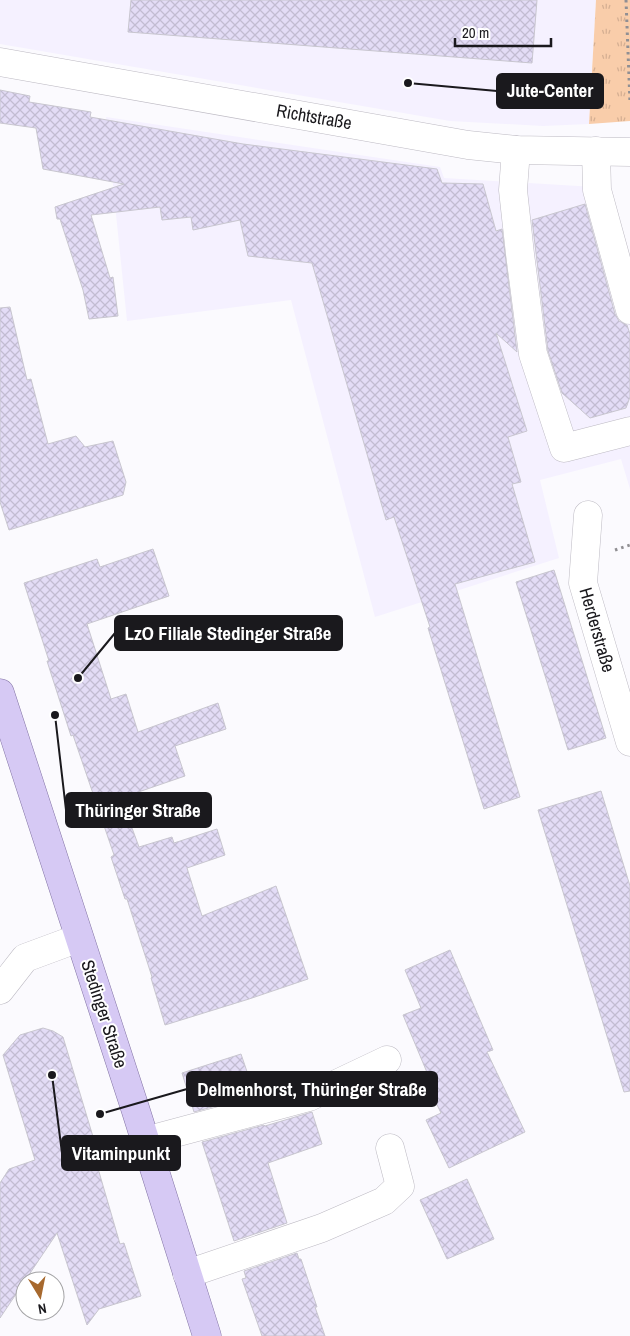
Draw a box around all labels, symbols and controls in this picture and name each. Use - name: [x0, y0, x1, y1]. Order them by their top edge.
- scale bar: [455, 15, 551, 47]
- text: 20 m: [462, 22, 489, 43]
- callout: Jute-Center: [497, 74, 603, 108]
- text: Jute-Center: [507, 77, 593, 103]
- street label: Richtstraße: [274, 98, 354, 135]
- street label: Herderstraße: [573, 585, 621, 675]
- callout: LzO Filiale Stedinger Straße: [115, 616, 342, 650]
- text: LzO Filiale Stedinger Straße: [125, 620, 332, 646]
- callout: Thüringer Straße: [66, 793, 211, 827]
- text: Thüringer Straße: [75, 797, 201, 823]
- street label: Stedinger Straße: [75, 957, 134, 1071]
- callout: Delmenhorst, Thüringer Straße: [187, 1072, 437, 1106]
- text: Delmenhorst, Thüringer Straße: [197, 1076, 427, 1102]
- callout: Vitaminpunkt: [62, 1136, 180, 1170]
- text: Vitaminpunkt: [72, 1140, 170, 1166]
- north arrow: [15, 1271, 65, 1321]
- text: N: [37, 1299, 48, 1318]

